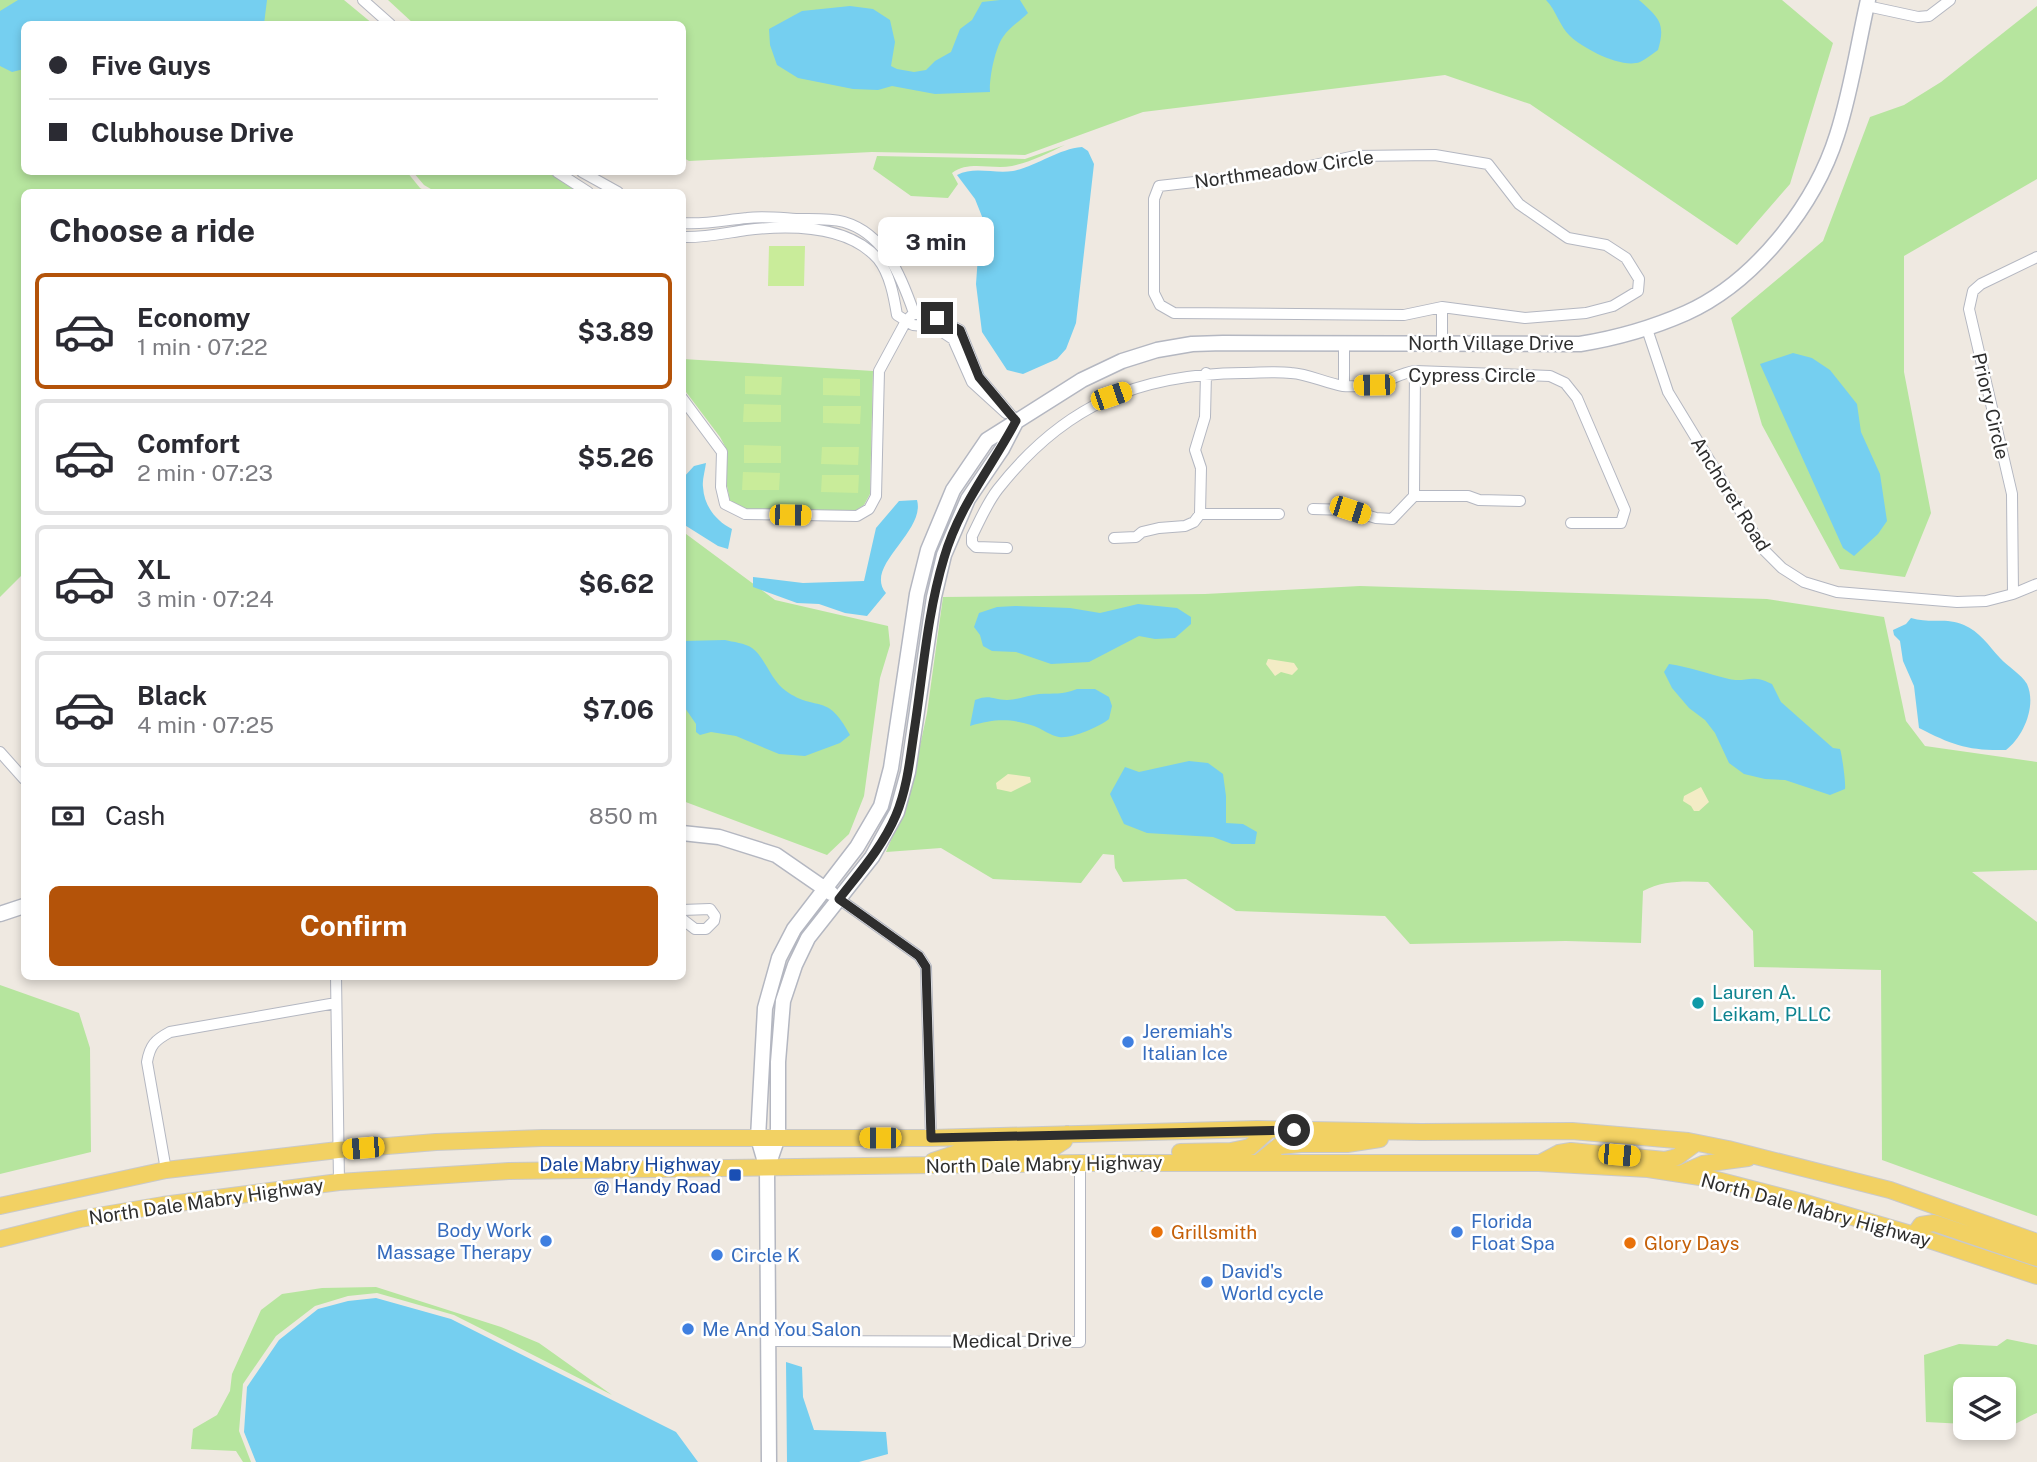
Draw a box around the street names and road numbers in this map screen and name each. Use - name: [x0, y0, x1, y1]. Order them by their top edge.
- street label: Northmeadow Circle: [1193, 146, 1375, 192]
- street label: North Village Drive: [1408, 332, 1574, 354]
- street label: Priory Circle: [1968, 351, 2014, 461]
- street label: Cypress Circle: [1408, 364, 1536, 386]
- street label: Anchoret Road: [1687, 433, 1775, 555]
- street label: North Dale Mabry Highway: [925, 1151, 1163, 1177]
- street label: North Dale Mabry Highway: [1699, 1169, 1933, 1251]
- street label: North Dale Mabry Highway: [87, 1174, 325, 1228]
- street label: Medical Drive: [952, 1328, 1072, 1352]

